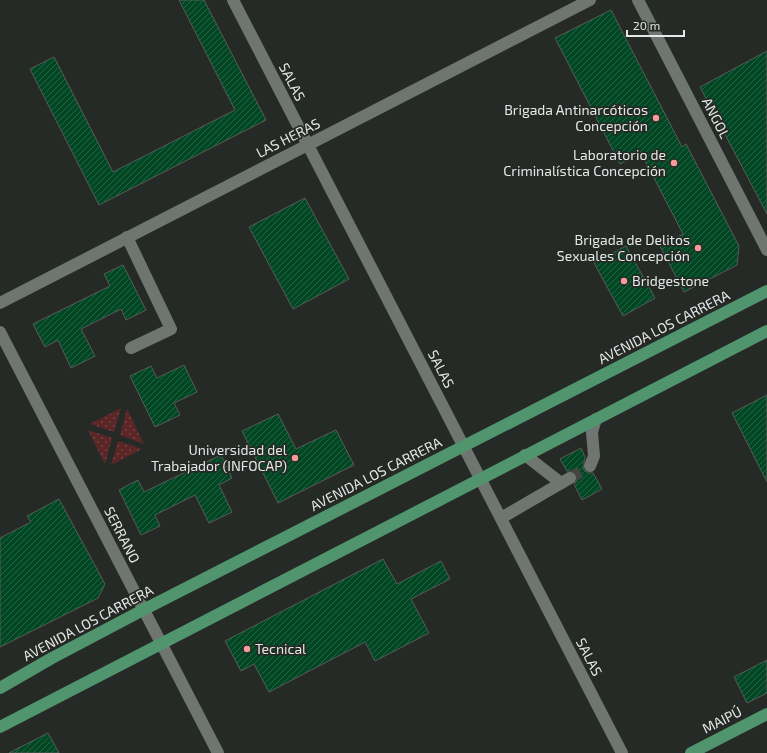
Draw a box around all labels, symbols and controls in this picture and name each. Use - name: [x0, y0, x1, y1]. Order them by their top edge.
- scale bar: [627, 12, 684, 38]
- text: 20 m: [633, 18, 660, 32]
- street label: SALAS: [276, 60, 309, 104]
- street label: ANGOL: [699, 94, 734, 141]
- place label: Brigada Antinarcóticos Concepción: [504, 101, 648, 134]
- marker: Brigada Antinarcóticos Concepción: [651, 113, 661, 123]
- street label: LAS HERAS: [253, 114, 323, 161]
- place label: Laboratorio de Criminalística Concepción: [503, 146, 666, 179]
- marker: Laboratorio de Criminalística Concepción: [669, 158, 679, 168]
- place label: Brigada de Delitos Sexuales Concepción: [557, 231, 690, 264]
- marker: Brigada de Delitos Sexuales Concepción: [693, 243, 703, 253]
- place label: Bridgestone: [632, 272, 709, 289]
- marker: Bridgestone: [619, 276, 629, 286]
- street label: AVENIDA LOS CARRERA: [595, 286, 733, 367]
- street label: SALAS: [425, 347, 458, 391]
- street label: AVENIDA LOS CARRERA: [307, 433, 445, 514]
- place label: Universidad del Trabajador (INFOCAP): [151, 441, 288, 474]
- marker: Universidad del Trabajador (INFOCAP): [290, 453, 300, 463]
- street label: SERRANO: [101, 504, 144, 566]
- street label: AVENIDA LOS CARRERA: [20, 581, 156, 664]
- street label: SALAS: [573, 635, 606, 679]
- place label: Tecnical: [255, 640, 307, 657]
- marker: Tecnical: [242, 644, 252, 654]
- street label: MAIPÚ: [699, 702, 744, 737]

